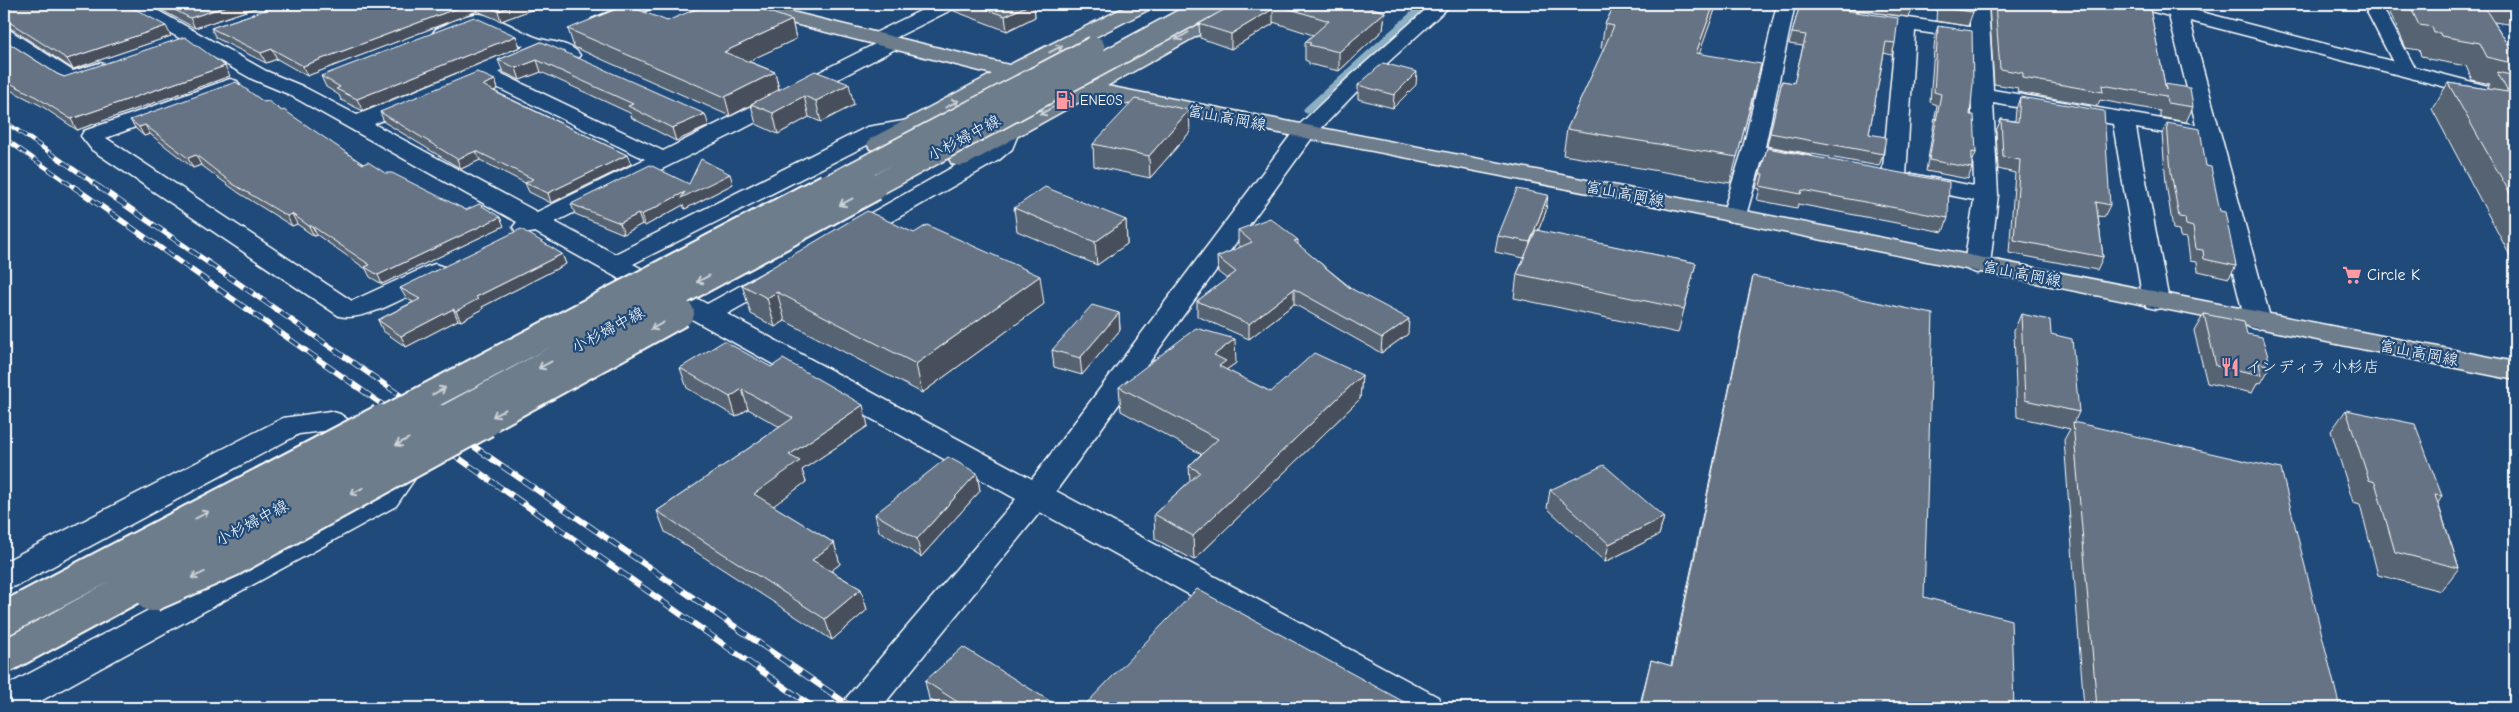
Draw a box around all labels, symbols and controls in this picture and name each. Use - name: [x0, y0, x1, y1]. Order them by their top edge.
- one-way arrow: [1175, 31, 1190, 41]
- one-way arrow: [1049, 44, 1064, 54]
- fuel station icon: ENEOS: [1054, 89, 1076, 111]
- place label: ENEOS: [1080, 92, 1123, 109]
- one-way arrow: [944, 99, 959, 108]
- street label: 富山高岡線: [1186, 102, 1268, 134]
- one-way arrow: [1039, 106, 1054, 116]
- street label: 小杉婦中線: [924, 111, 1004, 165]
- street label: 富山高岡線: [1584, 178, 1666, 210]
- one-way arrow: [839, 197, 854, 207]
- street label: 富山高岡線: [1981, 258, 2063, 290]
- supermarket icon: Circle K: [2341, 264, 2363, 286]
- place label: Circle K: [2367, 266, 2420, 284]
- one-way arrow: [696, 274, 711, 284]
- street label: 小杉婦中線: [568, 303, 648, 357]
- one-way arrow: [650, 322, 665, 331]
- street label: 富山高岡線: [2378, 337, 2460, 369]
- restaurant icon: インディラ 小杉店: [2219, 356, 2241, 378]
- place label: インディラ 小杉店: [2245, 358, 2379, 376]
- one-way arrow: [538, 360, 553, 370]
- one-way arrow: [431, 386, 446, 396]
- one-way arrow: [492, 408, 507, 418]
- one-way arrow: [395, 438, 410, 447]
- one-way arrow: [350, 487, 365, 497]
- street label: 小杉婦中線: [212, 496, 292, 550]
- one-way arrow: [194, 510, 209, 519]
- one-way arrow: [191, 571, 206, 581]

